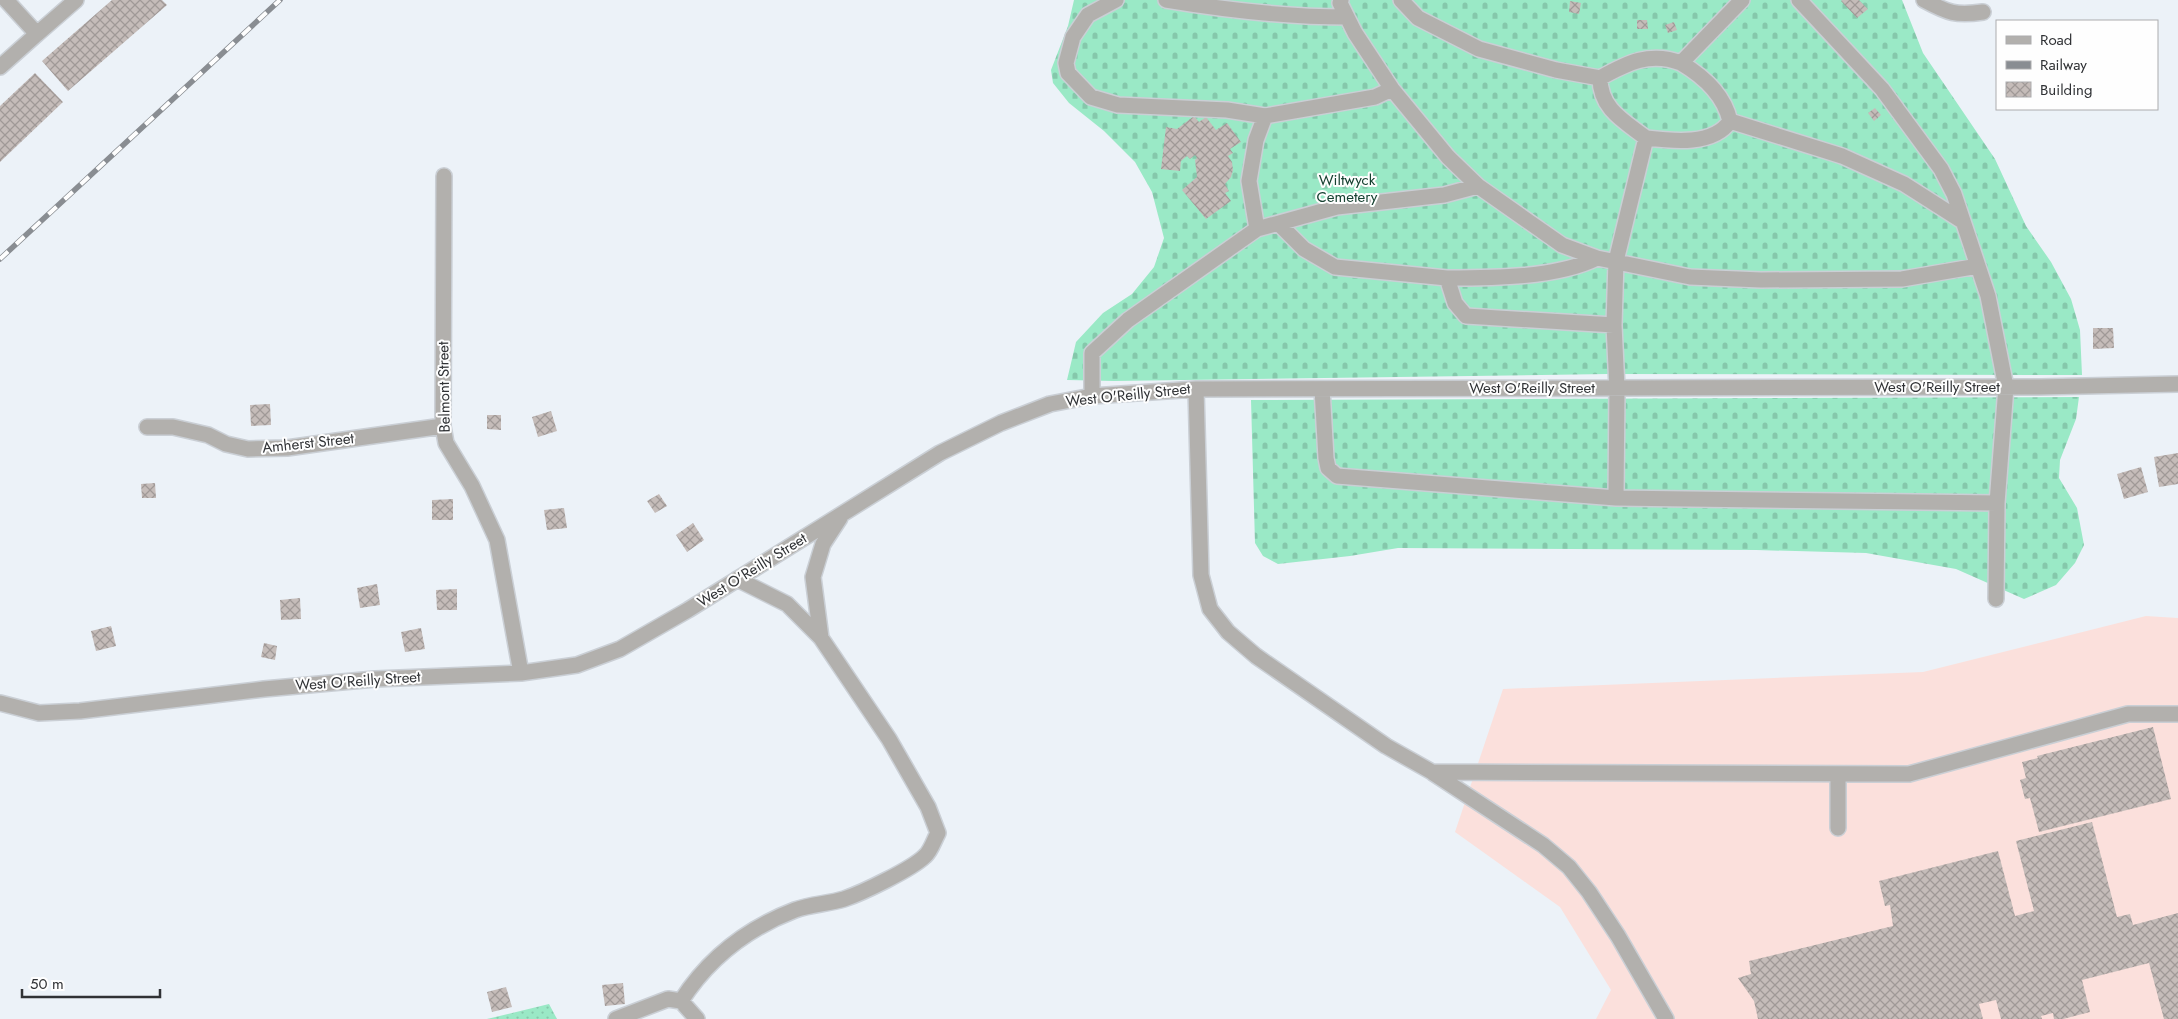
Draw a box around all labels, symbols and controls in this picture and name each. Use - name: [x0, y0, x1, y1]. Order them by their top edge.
- legend: [1996, 20, 2158, 110]
- text: Road: [2040, 29, 2072, 51]
- text: Railway: [2040, 54, 2087, 76]
- text: Building: [2040, 79, 2092, 101]
- park label: Wiltwyck Cemetery: [1317, 169, 1378, 208]
- street label: Belmont Street: [432, 341, 456, 433]
- street label: West O'Reilly Street: [1874, 376, 2000, 398]
- street label: West O'Reilly Street: [1064, 377, 1192, 412]
- street label: West O'Reilly Street: [1469, 377, 1595, 399]
- street label: Amherst Street: [261, 427, 355, 459]
- street label: West O'Reilly Street: [693, 527, 811, 613]
- street label: West O'Reilly Street: [295, 666, 422, 696]
- scale bar: [22, 966, 160, 998]
- text: 50 m: [30, 973, 64, 995]

